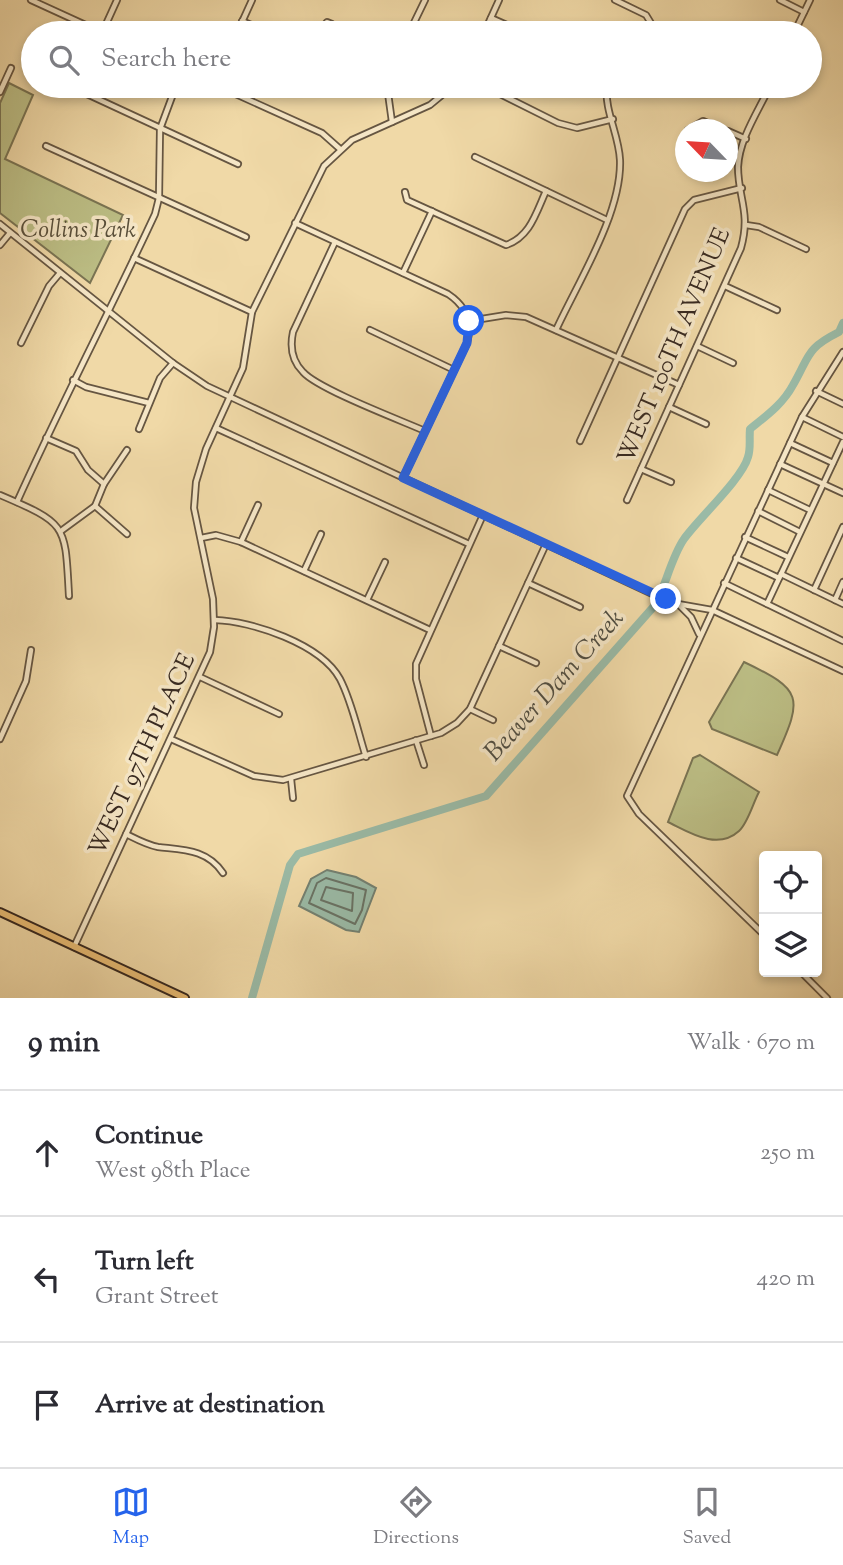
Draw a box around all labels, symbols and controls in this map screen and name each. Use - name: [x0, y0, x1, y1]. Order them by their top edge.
- search box: [21, 21, 822, 98]
- icon: search: [45, 41, 83, 79]
- text: Search here: [101, 41, 231, 78]
- north arrow: [675, 119, 738, 182]
- park label: Collins Park: [20, 214, 136, 248]
- street label: WEST 100TH AVENUE: [610, 223, 740, 469]
- route start: [453, 305, 484, 336]
- route end: [650, 583, 681, 614]
- water label: Beaver Dam Creek: [476, 602, 634, 770]
- street label: WEST 97TH PLACE: [81, 648, 205, 862]
- map controls: [759, 851, 822, 977]
- button: locate: [759, 851, 822, 914]
- button: layers: [759, 914, 822, 977]
- text: 9 min: [28, 1022, 100, 1065]
- text: Walk · 670 m: [687, 1027, 815, 1060]
- text: Continue: [95, 1118, 203, 1155]
- icon: ahead: [28, 1134, 66, 1172]
- text: 250 m: [760, 1137, 815, 1170]
- text: West 98th Place: [95, 1155, 251, 1188]
- text: Turn left: [95, 1244, 194, 1281]
- icon: left: [28, 1260, 66, 1298]
- text: 420 m: [757, 1263, 815, 1296]
- text: Grant Street: [95, 1281, 219, 1314]
- icon: arrive: [28, 1386, 66, 1424]
- text: Arrive at destination: [95, 1387, 325, 1424]
- tab: Map: [112, 1483, 150, 1552]
- tab: Directions: [373, 1483, 459, 1552]
- tab: Saved: [682, 1483, 731, 1552]

